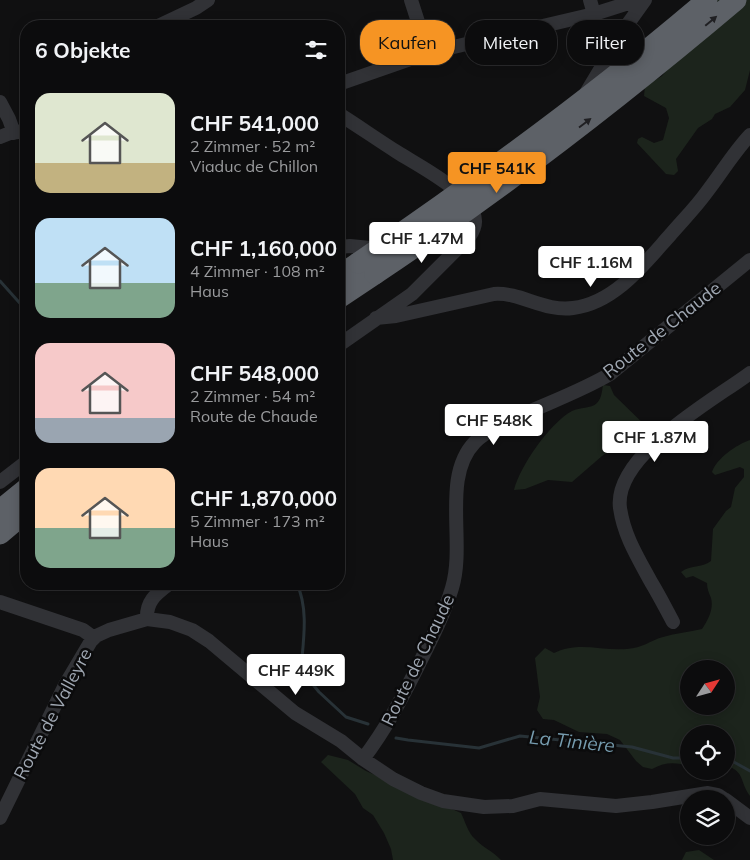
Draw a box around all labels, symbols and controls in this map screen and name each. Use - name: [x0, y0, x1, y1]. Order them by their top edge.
- one-way arrow: [704, 16, 717, 27]
- chip: Kaufen: [360, 20, 455, 65]
- chip: Mieten: [465, 20, 557, 65]
- chip: Filter: [567, 20, 644, 65]
- icon: filters: [302, 36, 330, 64]
- text: 6 Objekte: [35, 37, 131, 63]
- text: CHF 541,000: [190, 110, 319, 136]
- icon: home: [75, 113, 135, 173]
- one-way arrow: [578, 118, 591, 129]
- text: 2 Zimmer · 52 m²: [190, 136, 315, 156]
- pin: CHF 541K: [445, 152, 549, 194]
- text: Viaduc de Chillon: [190, 156, 318, 176]
- text: CHF 541K: [459, 158, 535, 178]
- pin: CHF 1.47M: [365, 222, 479, 264]
- text: CHF 1.47M: [380, 228, 464, 248]
- text: CHF 1,160,000: [190, 235, 337, 261]
- icon: home: [75, 238, 135, 298]
- pin: CHF 1.16M: [534, 246, 648, 288]
- text: CHF 1.16M: [549, 252, 633, 272]
- text: 4 Zimmer · 108 m²: [190, 261, 325, 281]
- street label: Route de Chaude: [598, 276, 725, 383]
- text: Haus: [190, 281, 229, 301]
- text: CHF 548,000: [190, 360, 319, 386]
- icon: home: [75, 363, 135, 423]
- text: 2 Zimmer · 54 m²: [190, 386, 315, 406]
- pin: CHF 548K: [442, 404, 546, 446]
- text: Route de Chaude: [190, 406, 318, 426]
- text: CHF 548K: [456, 410, 532, 430]
- pin: CHF 1.87M: [598, 420, 712, 463]
- text: CHF 1.87M: [613, 427, 697, 447]
- text: CHF 1,870,000: [190, 485, 337, 511]
- icon: home: [75, 488, 135, 548]
- text: 5 Zimmer · 173 m²: [190, 511, 325, 531]
- text: Haus: [190, 531, 229, 551]
- street label: Route de Chaude: [376, 590, 459, 729]
- street label: Route de Valleyre: [8, 644, 97, 783]
- pin: CHF 449K: [244, 654, 348, 696]
- text: CHF 449K: [258, 660, 334, 680]
- north arrow: [680, 660, 735, 715]
- map controls: [680, 660, 735, 845]
- water label: La Tinière: [528, 725, 616, 757]
- button: locate: [680, 725, 735, 780]
- button: layers: [680, 790, 735, 845]

